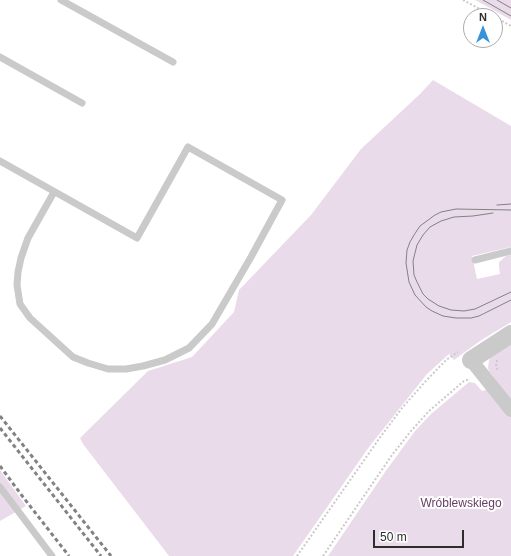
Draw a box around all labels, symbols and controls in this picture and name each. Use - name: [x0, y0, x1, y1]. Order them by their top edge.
- north arrow: [463, 8, 503, 48]
- text: N: [479, 11, 487, 23]
- park label: Wróblewskiego: [420, 497, 502, 511]
- scale bar: [375, 522, 466, 548]
- text: 50 m: [380, 530, 407, 544]

